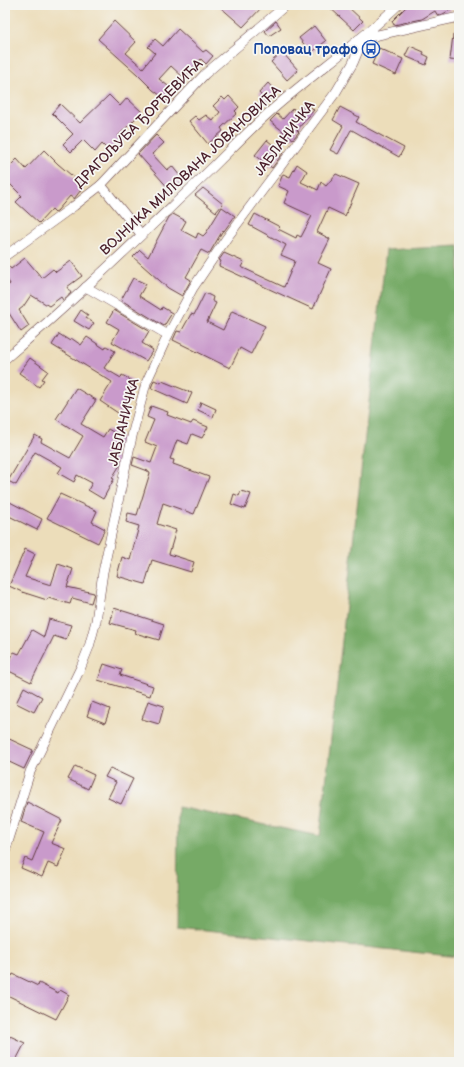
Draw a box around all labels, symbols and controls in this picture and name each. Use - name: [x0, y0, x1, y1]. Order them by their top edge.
- bus stop icon: Поповац трафо: [361, 39, 381, 59]
- place label: Поповац трафо: [253, 41, 358, 58]
- street label: ДРАГОЉУБА ЂОРЂЕВИЋА: [70, 55, 207, 191]
- street label: ВОЈНИКА МИЛОВАНА ЈОВАНОВИЋА: [96, 82, 285, 259]
- street label: ЈАБЛАНИЧКА: [251, 97, 319, 179]
- street label: ЈАБЛАНИЧКА: [104, 376, 143, 468]

